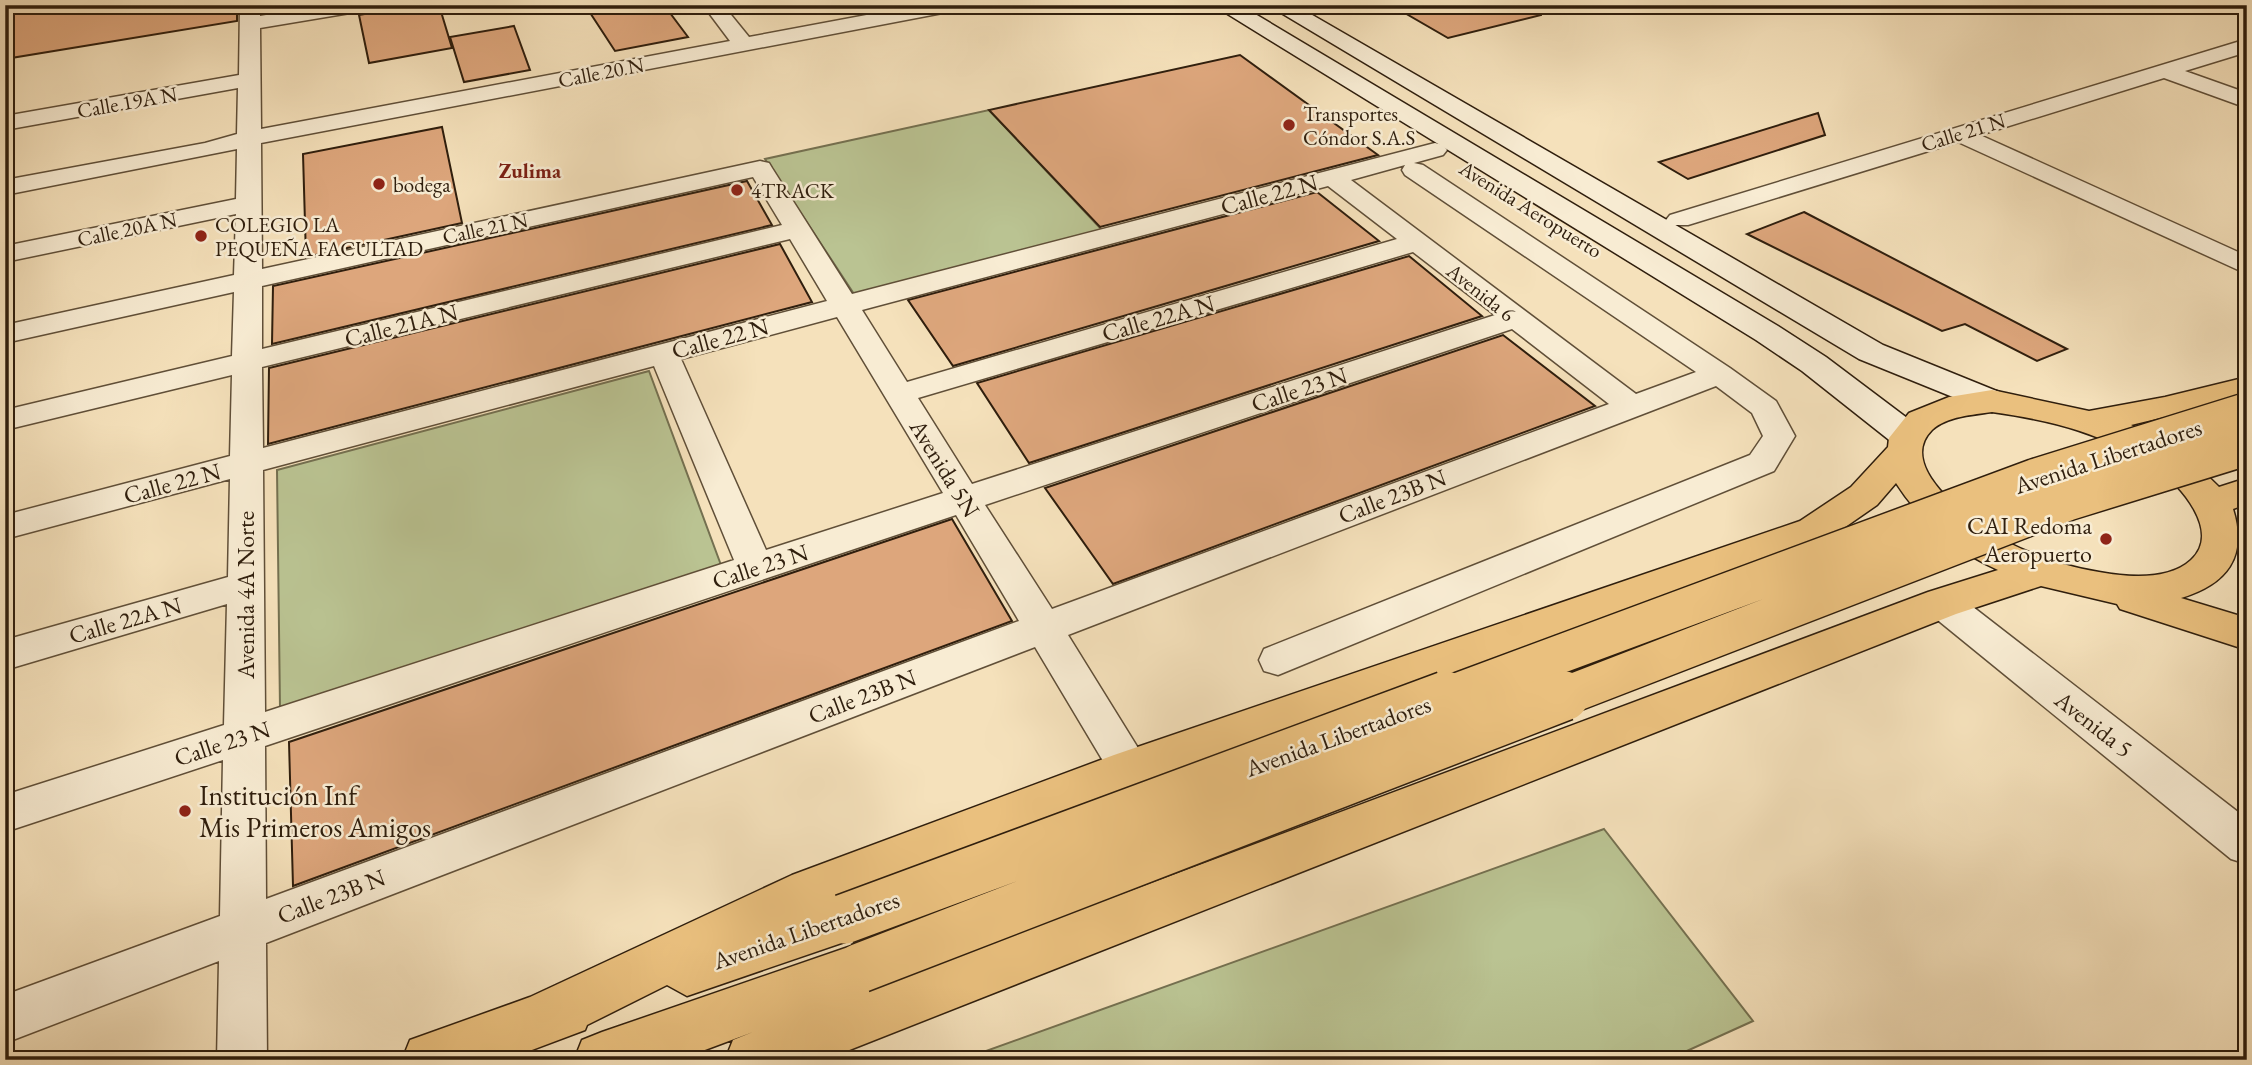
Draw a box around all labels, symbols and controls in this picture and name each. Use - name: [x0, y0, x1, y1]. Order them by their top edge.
- street label: Calle 20 N: [556, 50, 647, 94]
- street label: Calle 19A N: [75, 80, 180, 124]
- place label: Transportes Cóndor S.A.S: [1303, 100, 1415, 151]
- street label: Calle 21 N: [1918, 106, 2009, 158]
- marker: Transportes Cóndor S.A.S: [1281, 117, 1297, 133]
- street label: Avenida Aeropuerto: [1454, 154, 1608, 264]
- district label: Zulima: [499, 157, 562, 184]
- street label: Calle 22 N: [1217, 166, 1321, 222]
- place label: bodega: [393, 171, 451, 198]
- marker: bodega: [371, 176, 387, 192]
- place label: 4TRACK: [751, 177, 835, 204]
- marker: 4TRACK: [729, 182, 745, 198]
- street label: Calle 20A N: [75, 205, 180, 253]
- street label: Calle 21 N: [440, 206, 531, 250]
- place label: COLEGIO LA PEQUEÑA FACULTAD: [215, 211, 423, 263]
- marker: COLEGIO LA PEQUEÑA FACULTAD: [193, 228, 209, 244]
- street label: Avenida 6: [1441, 256, 1521, 327]
- street label: Calle 22A N: [1098, 287, 1218, 349]
- street label: Calle 21A N: [341, 296, 461, 354]
- street label: Calle 22 N: [668, 310, 772, 366]
- street label: Calle 23 N: [1247, 359, 1351, 419]
- street label: Avenida Libertadores: [2009, 411, 2206, 501]
- street label: Avenida 5N: [902, 412, 987, 523]
- street label: Calle 22 N: [120, 455, 224, 511]
- street label: Calle 23B N: [1334, 461, 1450, 531]
- place label: CAI Redoma Aeropuerto: [1967, 510, 2092, 569]
- street label: Avenida 4A Norte: [230, 511, 261, 680]
- marker: CAI Redoma Aeropuerto: [2098, 531, 2114, 547]
- street label: Calle 23 N: [708, 536, 812, 596]
- street label: Calle 22A N: [65, 589, 185, 651]
- street label: Calle 23B N: [804, 661, 920, 731]
- street label: Avenida 5: [2048, 683, 2139, 764]
- street label: Avenida Libertadores: [1240, 688, 1435, 784]
- street label: Calle 23 N: [170, 713, 274, 773]
- place label: Institución Inf Mis Primeros Amigos: [199, 777, 431, 845]
- marker: Institución Inf Mis Primeros Amigos: [177, 803, 193, 819]
- street label: Calle 23B N: [273, 861, 389, 931]
- street label: Avenida Libertadores: [708, 884, 903, 977]

